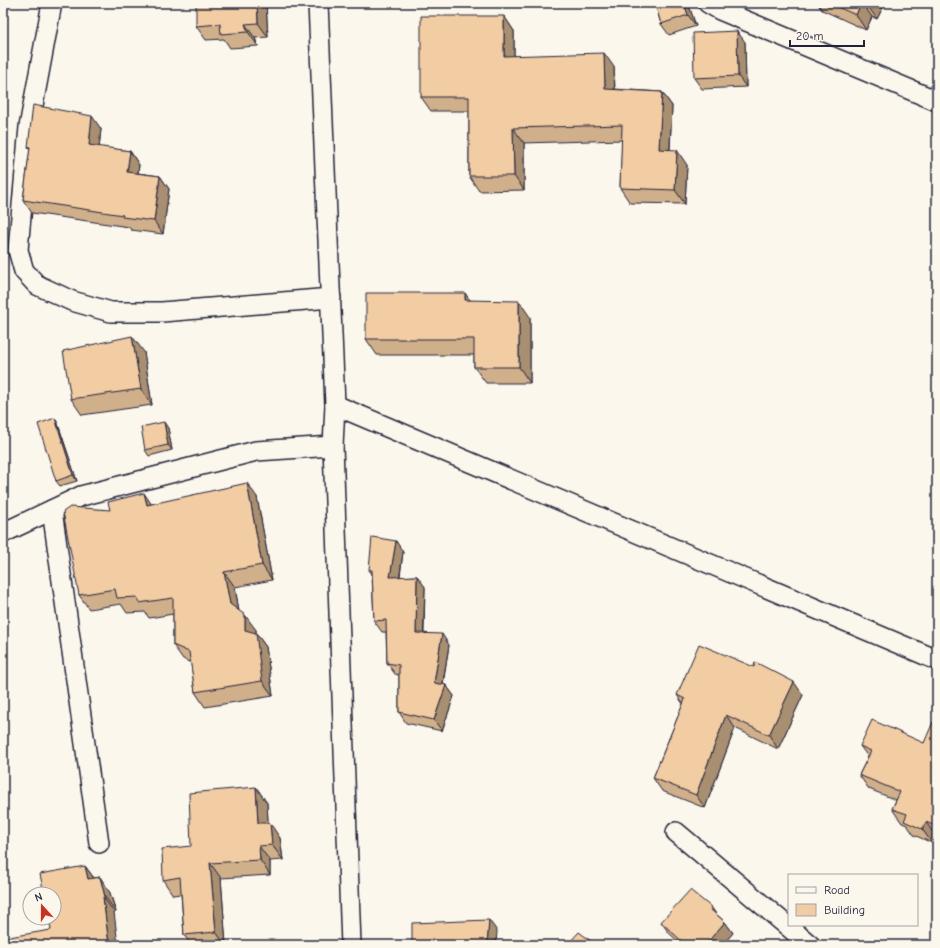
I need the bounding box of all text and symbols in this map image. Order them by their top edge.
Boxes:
scale bar [790,22,864,48]
text: 20 m [796,29,824,43]
legend [788,874,918,926]
text: Road [824,883,850,897]
north arrow [22,886,62,926]
text: N [33,890,44,904]
text: Building [824,903,865,917]

